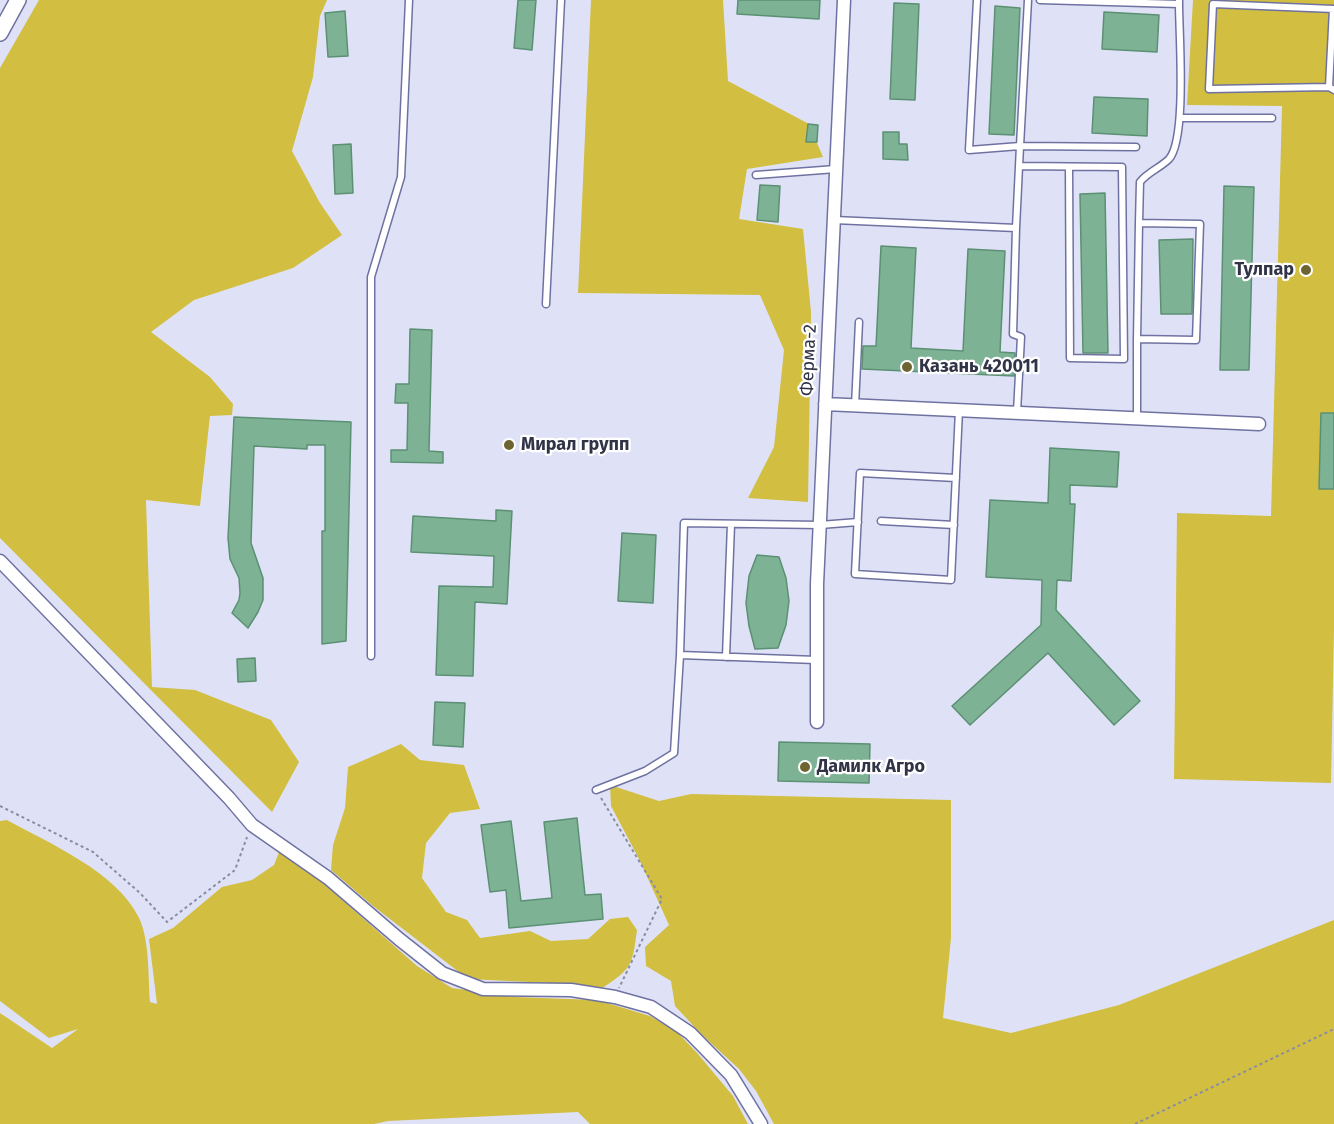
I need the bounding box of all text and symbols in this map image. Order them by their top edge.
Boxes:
place label: Тулпар [1235,259,1294,281]
marker: Тулпар [1299,263,1313,277]
street label: Ферма-2 [796,323,822,397]
place label: Казань 420011 [919,356,1039,378]
marker: Казань 420011 [900,360,914,374]
place label: Мирал групп [521,434,629,456]
marker: Мирал групп [502,438,516,452]
place label: Дамилк Агро [817,756,925,778]
marker: Дамилк Агро [798,760,812,774]

